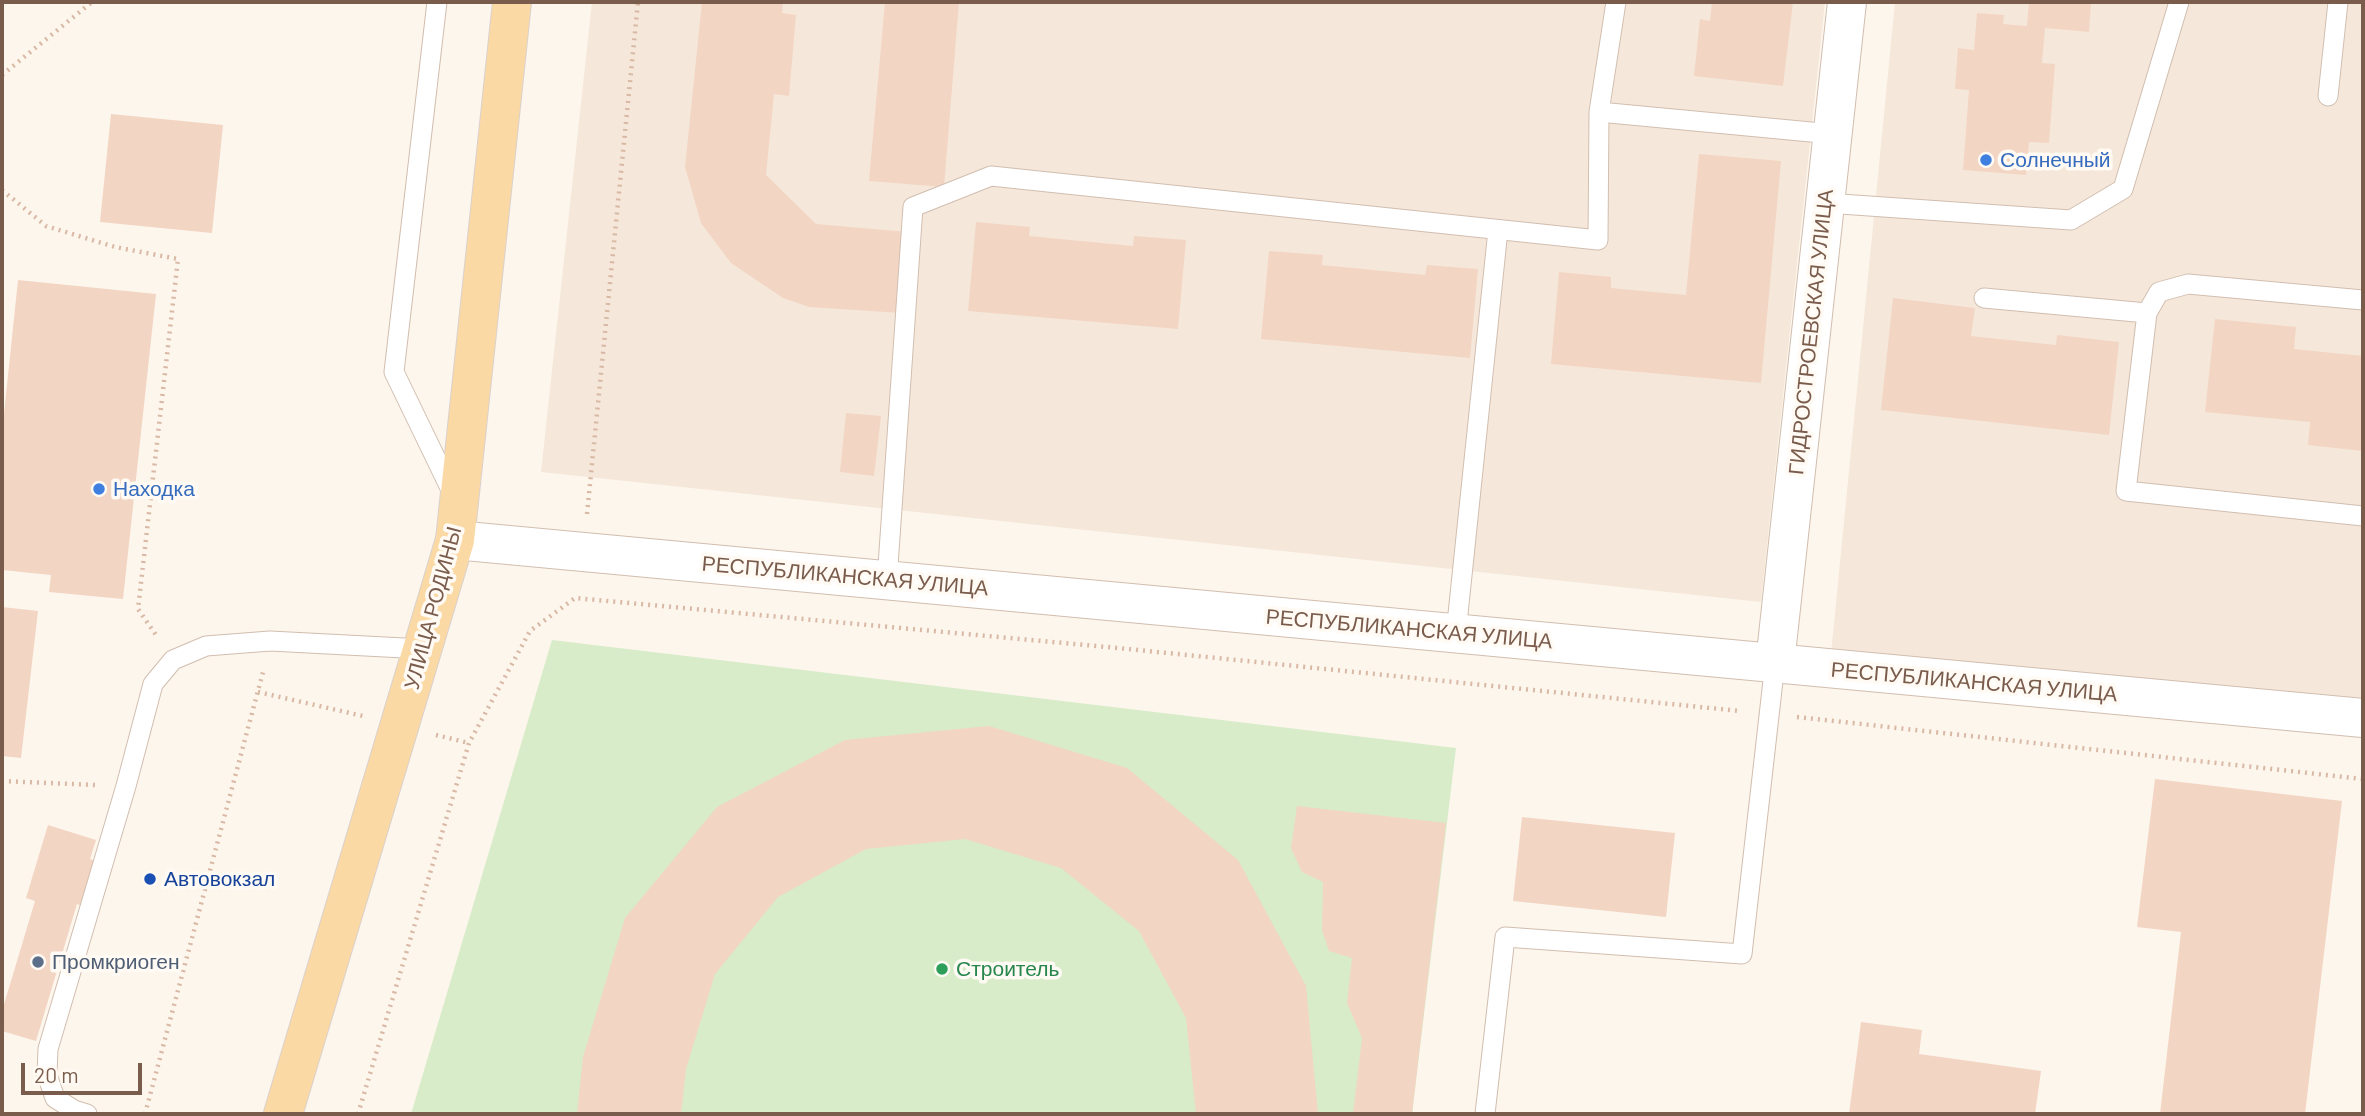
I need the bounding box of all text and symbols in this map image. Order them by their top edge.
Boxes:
place label: Солнечный [2000,147,2111,173]
marker: Солнечный [1978,152,1994,168]
street label: ГИДРОСТРОЕВСКАЯ УЛИЦА [1783,188,1839,476]
place label: Находка [113,476,195,502]
marker: Находка [91,481,107,497]
street label: УЛИЦА РОДИНЫ [399,524,467,692]
street label: РЕСПУБЛИКАНСКАЯ УЛИЦА [701,551,989,601]
street label: РЕСПУБЛИКАНСКАЯ УЛИЦА [1265,604,1553,654]
street label: РЕСПУБЛИКАНСКАЯ УЛИЦА [1830,657,2118,707]
place label: Автовокзал [164,866,275,892]
marker: Автовокзал [142,871,158,887]
place label: Промкриоген [52,949,180,975]
marker: Промкриоген [30,954,46,970]
place label: Строитель [956,956,1059,982]
marker: Строитель [934,961,950,977]
scale bar [24,1050,145,1094]
text: 20 m [34,1062,79,1087]

